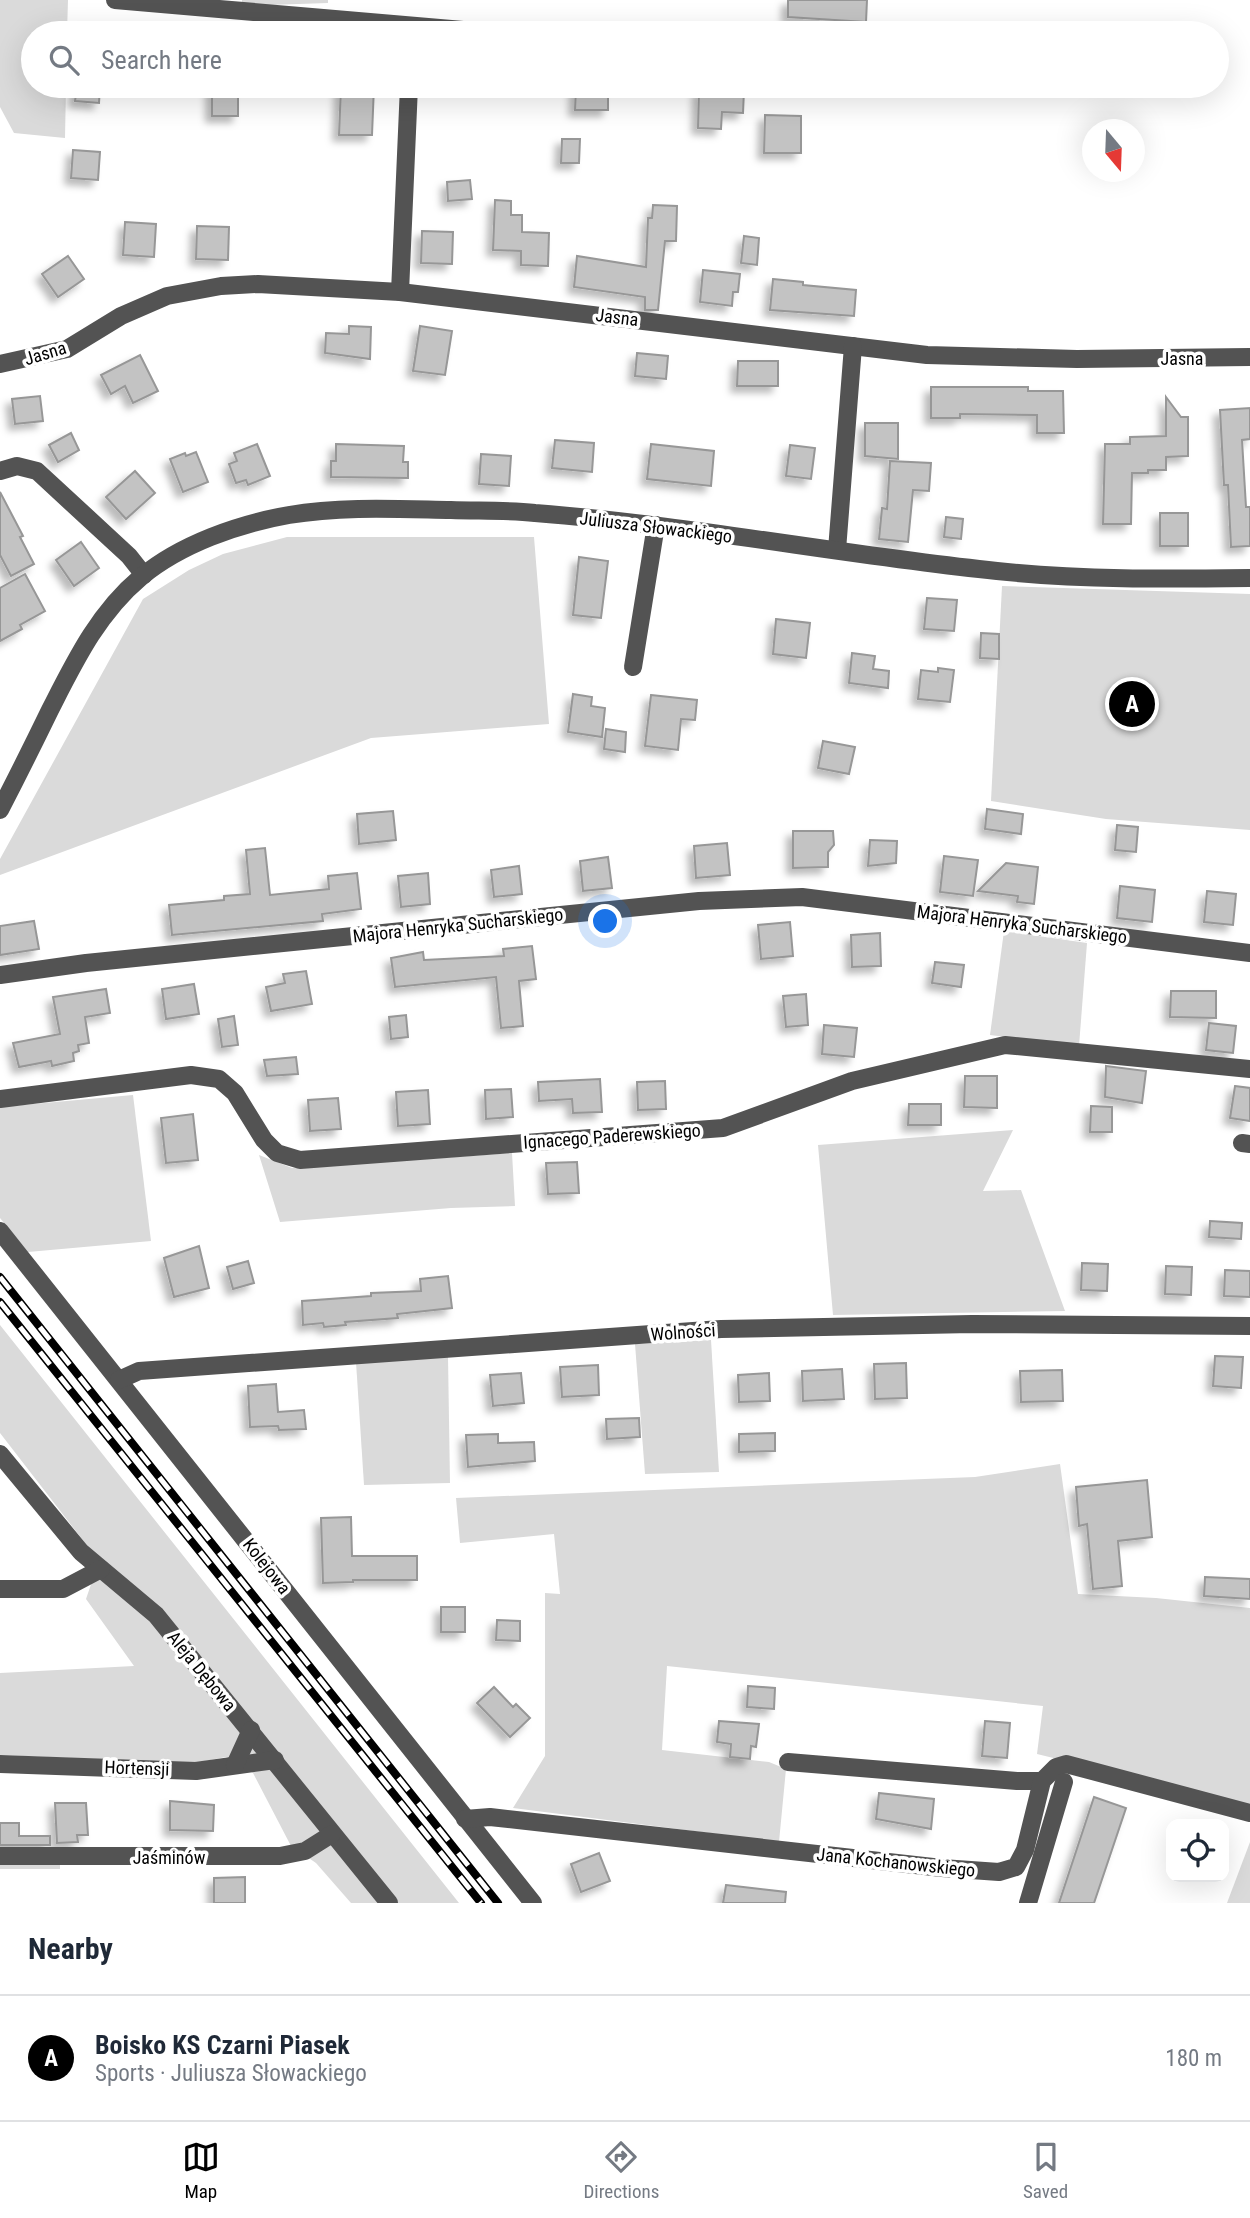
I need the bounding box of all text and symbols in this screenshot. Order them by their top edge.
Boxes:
search box [21,21,1229,98]
icon: search [45,41,83,79]
text: Search here [101,45,222,75]
north arrow [1082,119,1145,182]
street label: Jasna [594,304,640,330]
street label: Jasna [21,337,69,369]
street label: Jasna [1161,348,1203,369]
street label: Juliusza Słowackiego [579,507,733,547]
pin: A [1109,678,1155,730]
street label: Majora Henryka Sucharskiego [916,901,1128,947]
street label: Majora Henryka Sucharskiego [352,904,564,946]
your location [588,904,622,938]
street label: Ignacego Paderewskiego [523,1119,701,1153]
street label: Wolności [650,1319,716,1345]
street label: Kolejowa [239,1534,295,1598]
street label: Aleja Dębowa [163,1627,241,1715]
street label: Hortensji [104,1756,170,1780]
map controls [1166,1819,1229,1882]
button: locate [1166,1819,1229,1882]
street label: Jana Kochanowskiego [816,1843,976,1881]
street label: Jaśminów [133,1847,206,1868]
text: Nearby [28,1931,113,1966]
text: Boisko KS Czarni Piasek [95,2030,350,2060]
text: A [44,2045,58,2072]
text: 180 m [1165,2045,1222,2072]
text: Sports · Juliusza Słowackiego [95,2060,367,2087]
tab: Map [182,2138,220,2203]
tab: Directions [583,2138,659,2203]
tab: Saved [1023,2138,1068,2203]

